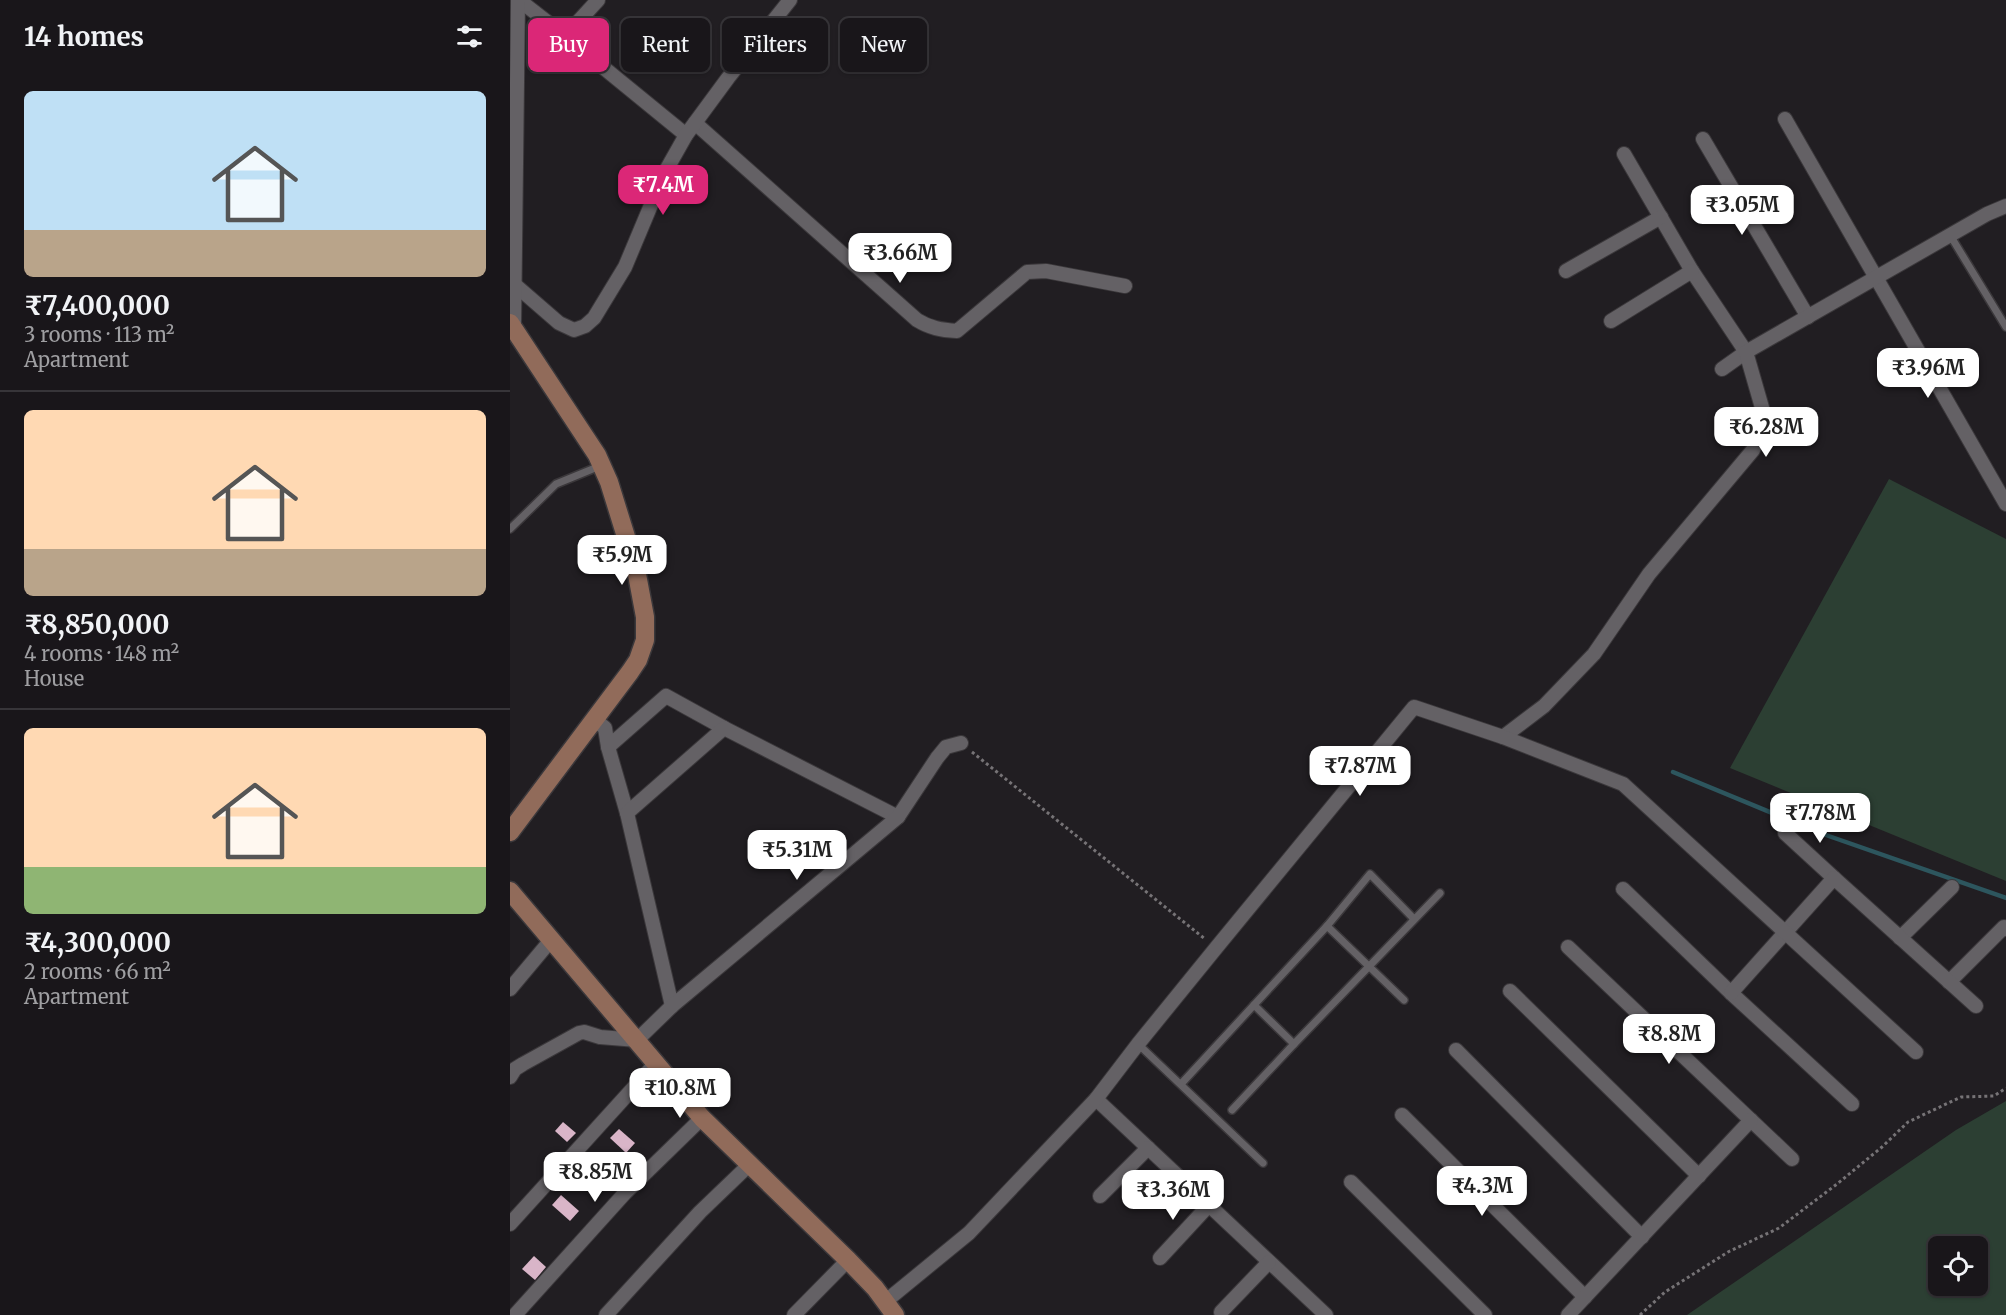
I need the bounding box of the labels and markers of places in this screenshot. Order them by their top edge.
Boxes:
pin: ₹7.4M [621,165,705,216]
pin: ₹3.05M [1693,185,1791,236]
pin: ₹3.66M [851,233,949,284]
pin: ₹3.96M [1879,348,1977,399]
pin: ₹6.28M [1717,407,1815,458]
pin: ₹5.9M [580,535,664,586]
pin: ₹7.87M [1311,746,1409,797]
pin: ₹7.78M [1771,793,1869,844]
pin: ₹5.31M [748,830,846,881]
pin: ₹8.8M [1627,1014,1711,1065]
pin: ₹10.8M [631,1068,729,1119]
pin: ₹8.85M [546,1152,644,1203]
pin: ₹4.3M [1440,1166,1524,1217]
pin: ₹3.36M [1124,1170,1222,1221]

